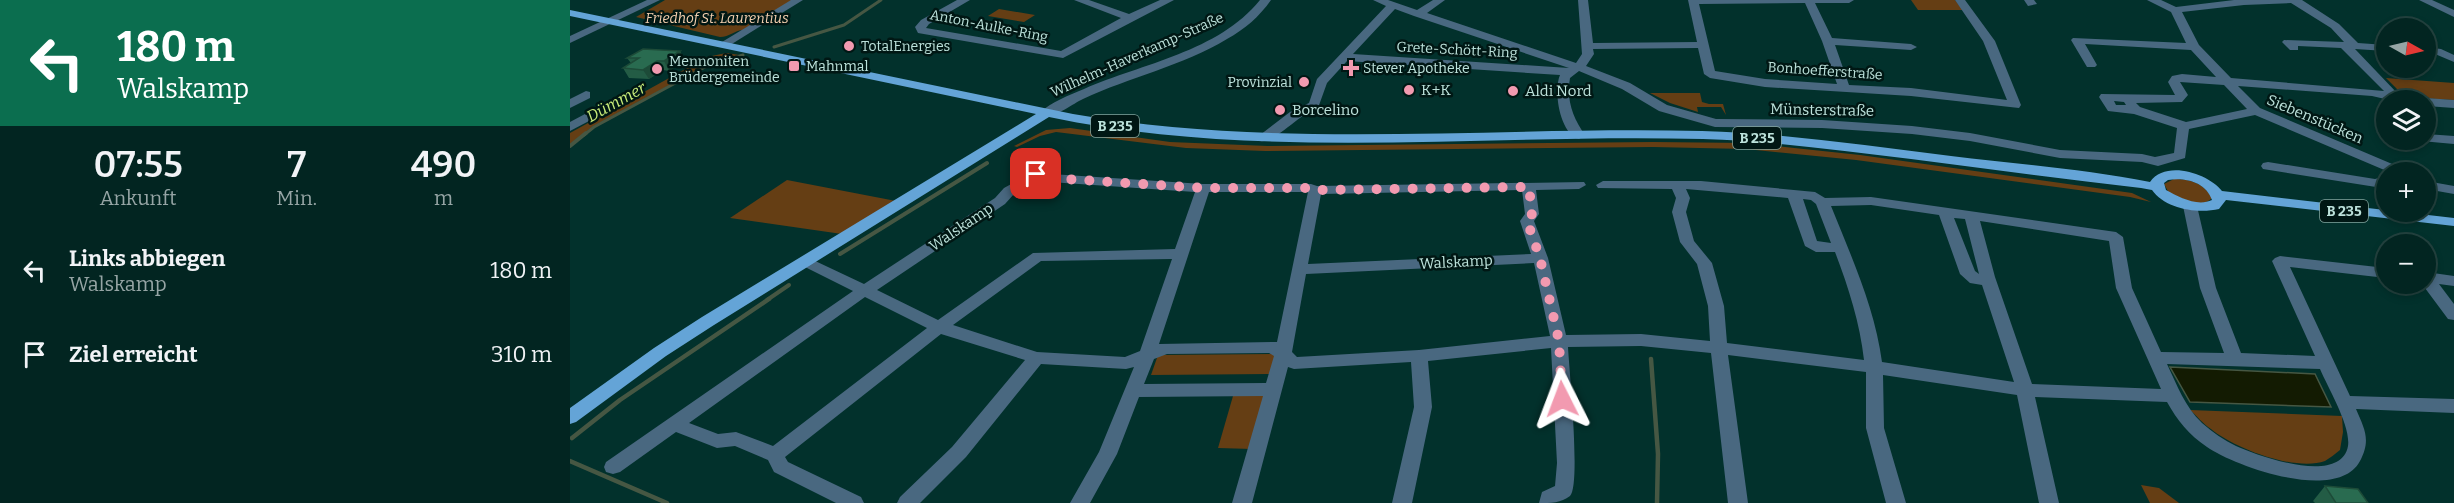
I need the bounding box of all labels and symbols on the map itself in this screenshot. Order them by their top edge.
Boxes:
street label: Anton-Aulke-Ring [928,6,1050,46]
street label: Wilhelm-Haverkamp-Straße [1048,9,1226,101]
park label: Friedhof St. Laurentius [645,10,789,27]
north arrow [2376,18,2436,78]
place label: TotalEnergies [861,38,950,55]
street label: Grete-Schött-Ring [1396,38,1518,62]
marker: TotalEnergies [842,39,856,53]
place label: Mennoniten Brüdergemeinde [669,53,780,86]
place label: Mahnmal [806,58,869,75]
marker: Mahnmal [787,59,801,73]
street label: Bonhoefferstraße [1767,59,1883,83]
place label: Stever Apotheke [1363,60,1470,77]
marker: Stever Apotheke [1344,61,1358,75]
marker: Mennoniten Brüdergemeinde [650,62,664,76]
place label: Provinzial [1227,74,1292,91]
marker: Provinzial [1297,75,1311,89]
water label: Dümmer [583,77,650,126]
place label: K+K [1421,81,1451,99]
place label: Aldi Nord [1525,82,1592,100]
marker: K+K [1402,83,1416,97]
marker: Aldi Nord [1506,84,1520,98]
street label: Siebenstücken [2264,91,2366,148]
street label: Münsterstraße [1770,100,1874,120]
place label: Borcelino [1292,101,1359,119]
marker: Borcelino [1273,103,1287,117]
road number: B 235 [1091,115,1139,137]
road number: B 235 [1733,127,1781,149]
pin [1010,148,1061,199]
street label: Walskamp [926,199,996,255]
road number: B 235 [2320,200,2368,222]
street label: Walskamp [1419,251,1493,273]
position arrow [1530,367,1594,431]

